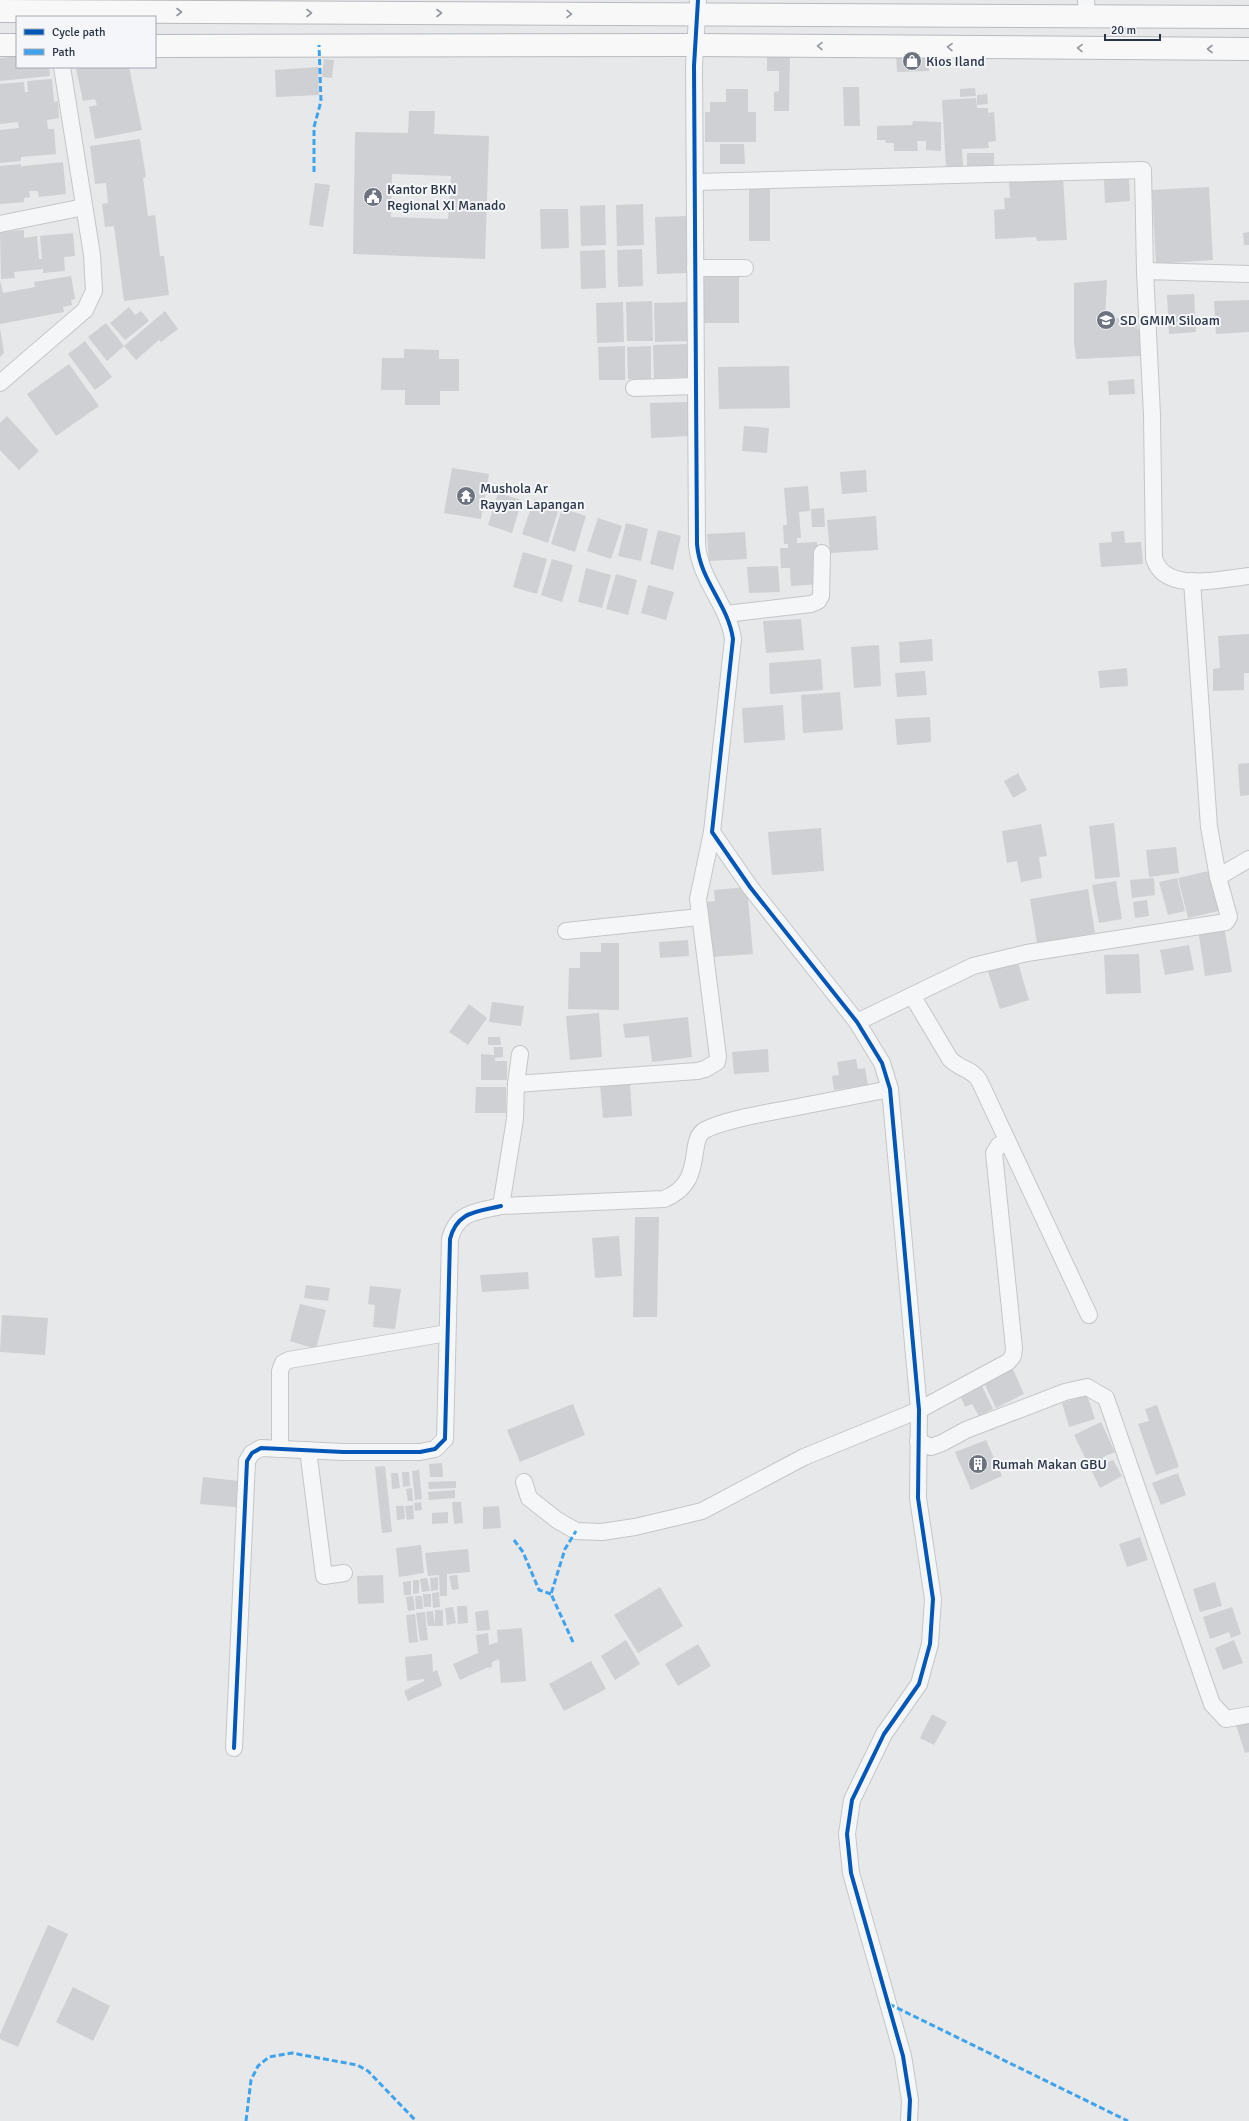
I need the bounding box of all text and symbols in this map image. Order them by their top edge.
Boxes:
one-way arrow [176,8,182,16]
one-way arrow [306,9,312,17]
one-way arrow [436,9,442,17]
one-way arrow [566,10,572,18]
legend [16,16,156,68]
scale bar [1105,16,1160,42]
text: 20 m [1111,23,1136,38]
text: Cycle path [52,25,105,40]
one-way arrow [817,42,823,50]
one-way arrow [947,43,953,51]
one-way arrow [1077,44,1083,52]
text: Path [52,45,75,60]
one-way arrow [1207,45,1213,53]
shop icon: Kios Iland [901,50,923,72]
place label: Kios Iland [926,53,985,70]
place label: Kantor BKN Regional XI Manado [387,181,506,214]
public building icon: Kantor BKN Regional XI Manado [362,186,384,208]
school or university icon: SD GMIM Siloam [1095,309,1117,331]
place label: SD GMIM Siloam [1120,312,1220,329]
place label: Mushola Ar Rayyan Lapangan [480,480,585,513]
temple icon: Mushola Ar Rayyan Lapangan [455,485,477,507]
building icon: Rumah Makan GBU [967,1453,989,1475]
place label: Rumah Makan GBU [992,1456,1107,1473]

